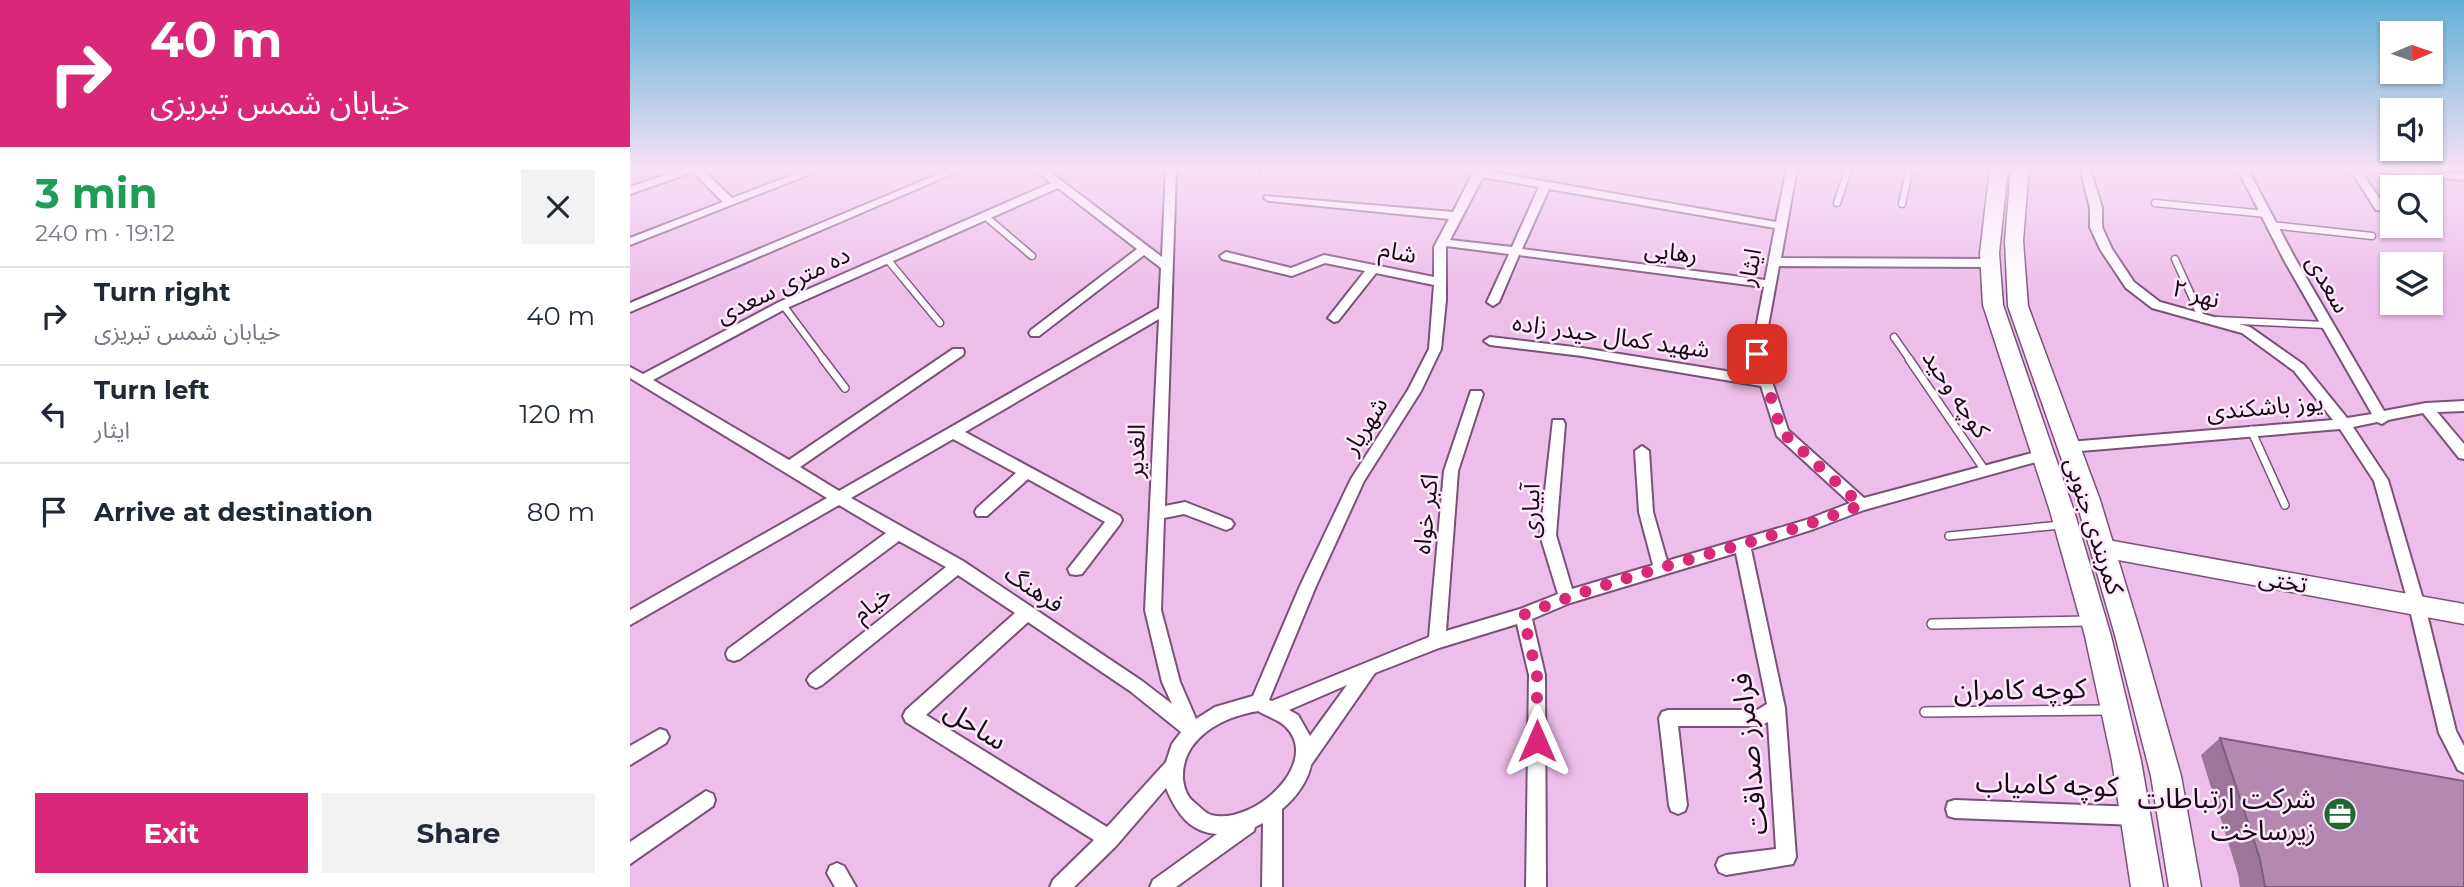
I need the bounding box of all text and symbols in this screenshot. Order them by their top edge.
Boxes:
text: 40 m [150,10,282,69]
north arrow [2380,21,2443,84]
map controls [2380,21,2443,315]
icon: right [35,28,126,119]
text: خیابان شمس تبریزی [150,83,410,122]
button: sound [2380,98,2443,161]
text: 3 min [35,167,157,219]
button: close [521,170,595,244]
button: search [2380,175,2443,238]
text: 240 m · 19:12 [35,219,175,247]
street label: شام [1376,234,1419,273]
street label: رهایی [1643,234,1699,269]
street label: ده متری سعدی [711,240,854,329]
street label: ایثار [1731,246,1767,289]
street label: سعدی [2300,250,2357,318]
button: layers [2380,252,2443,315]
street label: نهر ۲ [2169,273,2223,314]
text: Turn right [94,276,230,308]
icon: right [35,297,73,335]
text: 40 m [526,300,595,332]
street label: شهید کمال حیدر زاده [1511,307,1711,364]
text: خیابان شمس تبریزی [94,318,281,346]
pin [1727,324,1787,384]
icon: arrive [1738,335,1776,373]
street label: کوچه وحید [1916,344,1997,445]
text: Turn left [94,374,210,406]
street label: یوز باشکندی [2205,387,2325,426]
street label: شهریار [1335,391,1393,461]
icon: left [35,395,73,433]
text: 120 m [519,398,595,430]
text: ایثار [94,416,130,444]
street label: الغدیر [1120,424,1151,479]
street label: کمربندی جنوبی [2059,454,2131,599]
street label: اکبر خواه [1407,472,1444,556]
street label: آبیاری [1516,482,1545,539]
icon: arrive [35,493,73,531]
text: Arrive at destination [94,496,373,528]
text: 80 m [527,496,595,528]
street label: فرهنگ [999,558,1069,619]
street label: تختی [2256,562,2310,599]
street label: خیام [846,579,900,631]
street label: فرامرز صداقت [1724,671,1774,837]
street label: کوچه کامران [1953,671,2087,708]
street label: ساحل [939,693,1013,757]
position arrow [1500,704,1574,778]
street label: کوچه کامیاب [1975,765,2119,805]
place label: شرکت ارتباطات زیرساخت [2137,781,2316,847]
button: Exit [35,793,308,873]
button: Share [322,793,595,873]
office icon: شرکت ارتباطات زیرساخت [2321,795,2359,833]

